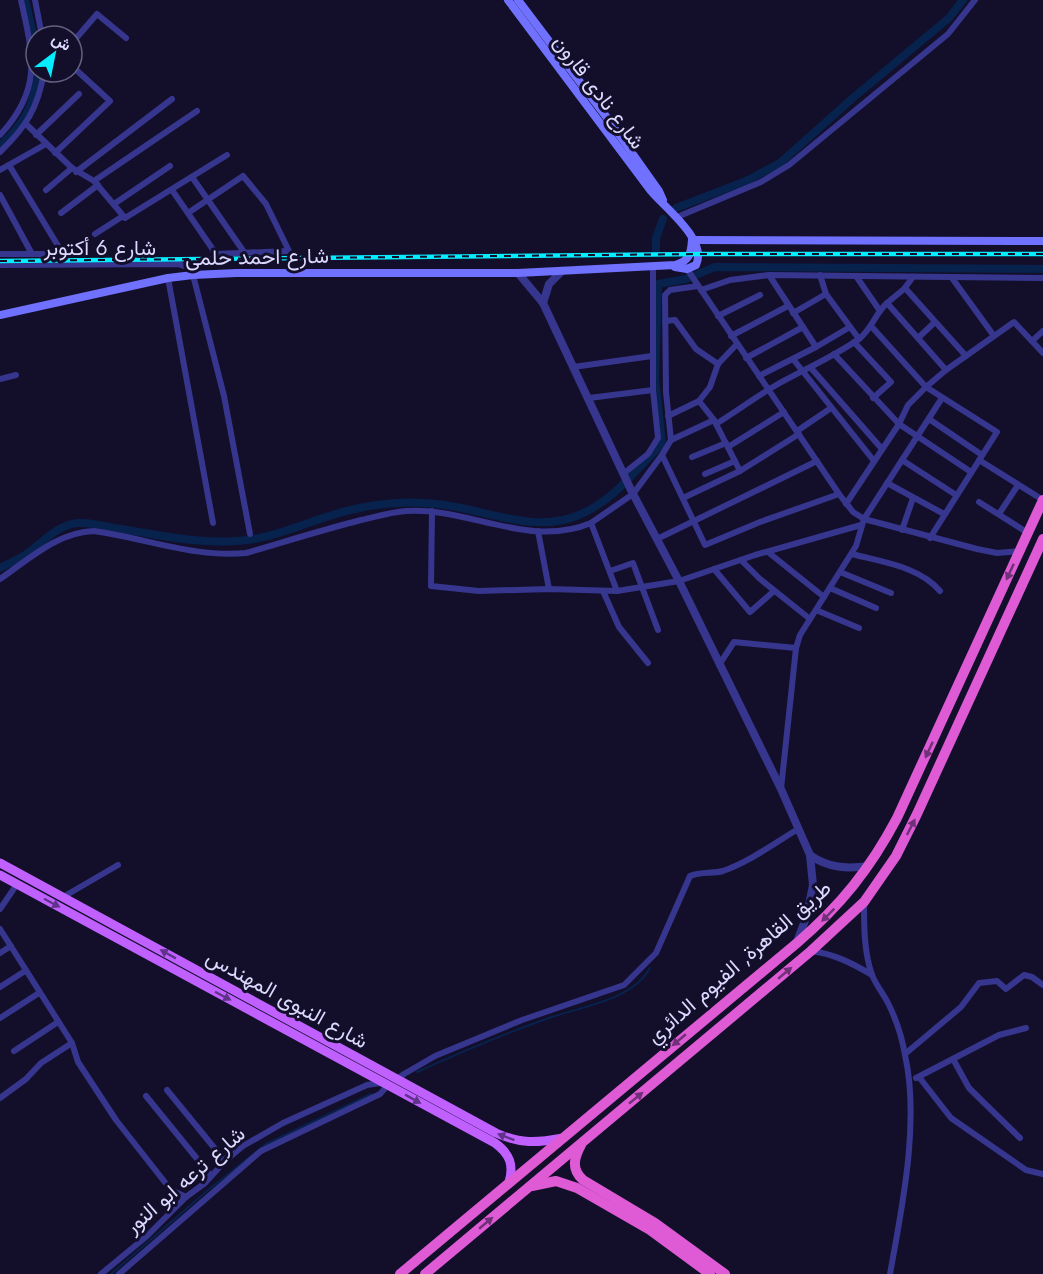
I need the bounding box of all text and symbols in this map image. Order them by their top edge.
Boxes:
north arrow [24,24,84,84]
text: ش [47,27,76,57]
street label: شارع نادى قارون [546,28,652,156]
street label: شارع 6 أكتوبر [43,233,156,263]
street label: شارع احمد حلمى [185,241,329,273]
one-way arrow [1006,564,1015,581]
one-way arrow [925,741,934,758]
one-way arrow [906,818,916,835]
street label: طريق القاهرة, الفيوم الدائري [640,873,839,1052]
one-way arrow [43,898,60,908]
one-way arrow [821,907,835,921]
street label: شارع النبوى المهندس [201,942,373,1056]
one-way arrow [159,949,176,959]
one-way arrow [777,966,793,979]
one-way arrow [214,990,232,1000]
one-way arrow [671,1034,687,1047]
one-way arrow [628,1092,643,1104]
one-way arrow [405,1093,421,1104]
street label: شارع ترعه ابو النور [117,1119,252,1241]
one-way arrow [497,1131,515,1141]
one-way arrow [478,1216,494,1229]

